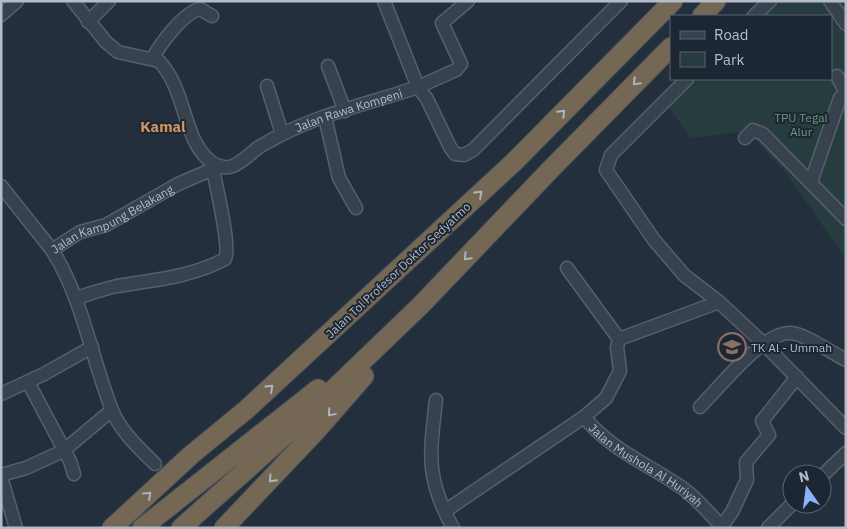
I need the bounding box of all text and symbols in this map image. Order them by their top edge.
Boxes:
legend [670,15,832,80]
text: Road [714,25,749,44]
text: Park [714,50,744,69]
one-way arrow [633,76,642,85]
street label: Jalan Rawa Kompeni [293,85,404,135]
one-way arrow [556,110,565,119]
park label: TPU Tegal Alur [774,110,828,139]
district label: Kamal [140,117,186,136]
street label: Jalan Kampung Belakang [48,181,176,256]
one-way arrow [474,191,483,200]
street label: Jalan Tol Profesor Doktor Sedyatmo [323,199,474,341]
one-way arrow [464,251,473,260]
school or university icon: TK Al - Ummah [717,332,747,362]
place label: TK Al - Ummah [751,340,832,355]
one-way arrow [265,385,274,394]
one-way arrow [328,408,337,417]
street label: Jalan Mushola Al Huriyah [586,420,706,510]
north arrow [782,464,832,514]
text: N [797,466,811,486]
one-way arrow [269,473,278,482]
one-way arrow [142,492,151,501]

